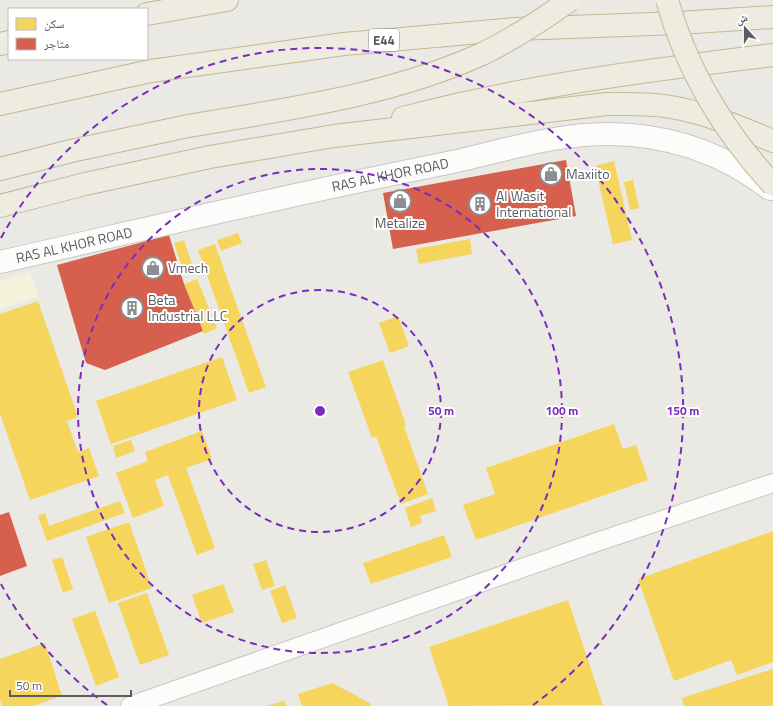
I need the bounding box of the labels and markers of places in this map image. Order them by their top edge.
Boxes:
shop icon: Maxiito [538,161,564,187]
place label: Maxiito [566,163,610,184]
place label: Al Wasit International [496,185,571,222]
shop icon: Metalize [387,188,413,214]
building icon: Al Wasit International [467,191,493,217]
place label: Metalize [375,212,425,233]
shop icon: Vmech [140,255,166,281]
place label: Vmech [168,257,208,278]
place label: Beta Industrial LLC [148,289,228,326]
building icon: Beta Industrial LLC [119,295,145,321]
centre of rings [313,404,327,418]

